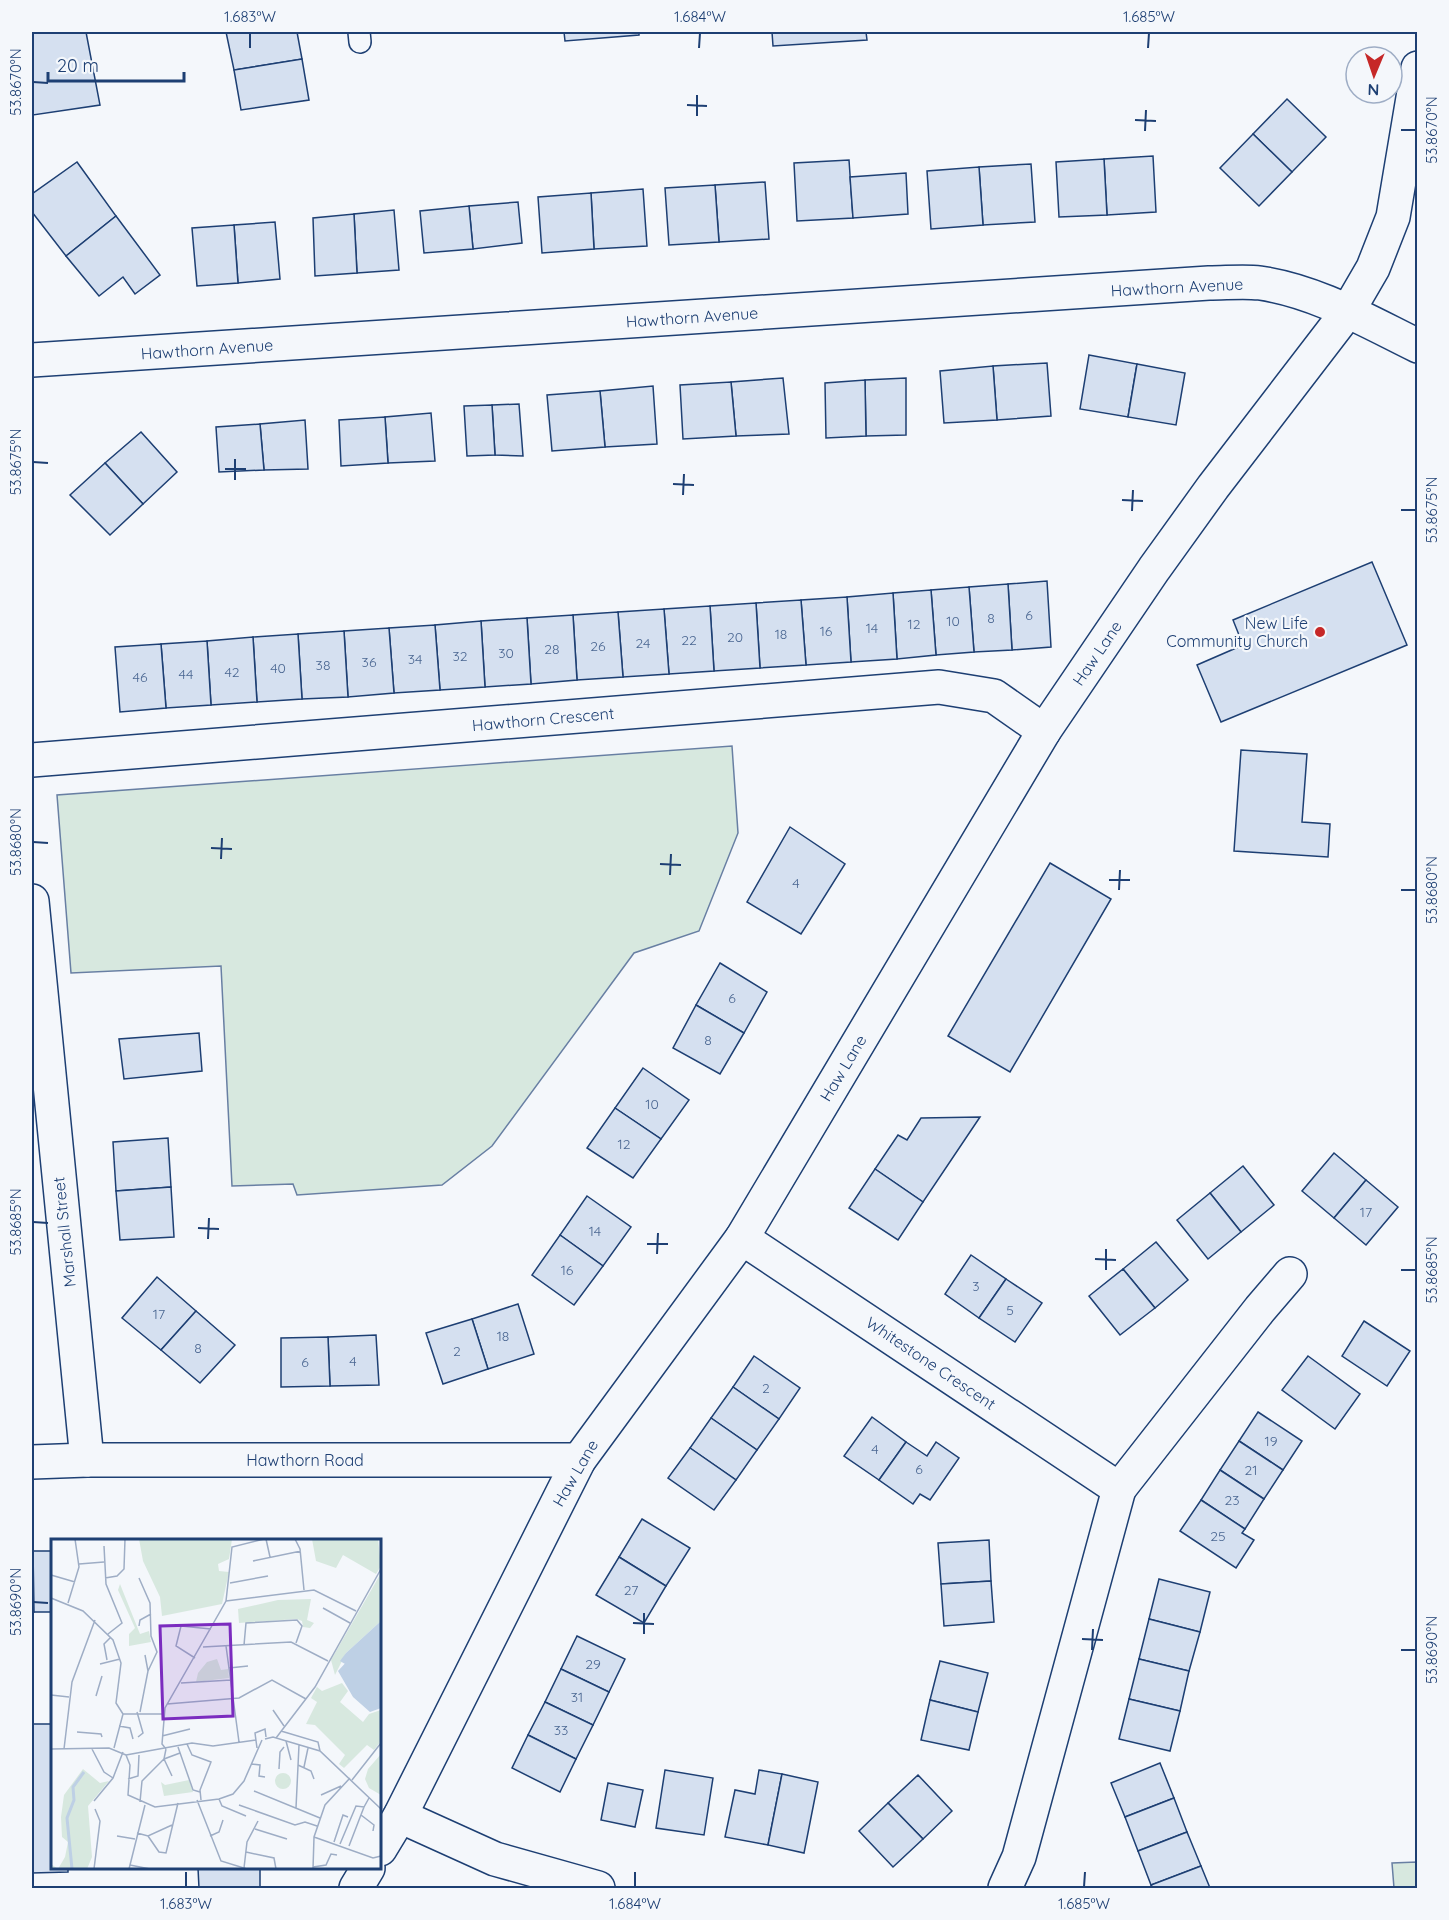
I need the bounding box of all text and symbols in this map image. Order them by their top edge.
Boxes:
text: 1.683°W [224,7,276,26]
text: 1.684°W [674,7,726,26]
text: 1.685°W [1123,7,1176,26]
scale bar [48,45,184,83]
north arrow [1344,45,1404,105]
text: 53.8670°N [6,48,25,116]
text: 20 m [57,54,99,77]
text: N [1367,80,1380,100]
text: 53.8670°N [1422,96,1441,164]
street label: Hawthorn Avenue [1110,274,1244,300]
street label: Hawthorn Avenue [625,302,759,332]
street label: Hawthorn Avenue [140,334,274,364]
text: 53.8675°N [6,429,25,495]
text: 53.8675°N [1422,477,1441,543]
house number: 6 [1025,606,1033,624]
house number: 8 [987,609,995,627]
house number: 10 [946,612,960,630]
place label: New Life Community Church [1166,613,1308,651]
house number: 12 [908,615,921,633]
street label: Haw Lane [1068,617,1126,689]
house number: 14 [866,619,878,637]
house number: 16 [820,622,833,640]
house number: 18 [775,625,787,643]
marker: New Life Community Church [1313,625,1327,639]
house number: 20 [727,628,743,646]
house number: 22 [681,631,697,649]
house number: 24 [636,634,650,652]
house number: 26 [590,637,606,655]
house number: 28 [544,640,560,658]
house number: 30 [498,644,514,662]
house number: 32 [452,647,468,665]
house number: 34 [408,650,422,668]
house number: 36 [362,653,377,671]
house number: 38 [316,656,330,674]
house number: 40 [270,659,286,677]
house number: 42 [224,663,240,681]
house number: 44 [179,665,193,683]
house number: 46 [133,668,148,686]
street label: Hawthorn Crescent [471,703,615,735]
text: 53.8680°N [6,808,25,876]
text: 53.8680°N [1422,856,1441,924]
house number: 4 [792,874,800,892]
house number: 6 [728,989,736,1007]
house number: 8 [704,1031,712,1049]
street label: Haw Lane [815,1031,871,1105]
house number: 10 [645,1095,659,1113]
house number: 12 [618,1135,631,1153]
street label: Marshall Street [48,1176,80,1288]
text: 53.8685°N [6,1188,25,1256]
house number: 17 [1360,1203,1372,1221]
house number: 14 [589,1222,601,1240]
text: 53.8685°N [1422,1236,1441,1304]
house number: 16 [561,1261,574,1279]
house number: 3 [972,1277,980,1295]
house number: 5 [1006,1301,1014,1319]
house number: 17 [153,1305,165,1323]
street label: Whitestone Crescent [862,1312,1000,1414]
house number: 18 [497,1327,509,1345]
house number: 8 [194,1339,202,1357]
house number: 2 [453,1342,461,1360]
house number: 4 [349,1352,357,1370]
house number: 6 [301,1353,309,1371]
house number: 2 [762,1379,770,1397]
house number: 19 [1265,1432,1278,1450]
street label: Haw Lane [548,1436,602,1510]
house number: 4 [871,1440,879,1458]
street label: Hawthorn Road [246,1450,364,1470]
house number: 6 [915,1460,923,1478]
house number: 21 [1245,1461,1257,1479]
house number: 23 [1224,1491,1240,1509]
house number: 25 [1210,1527,1226,1545]
inset map [51,1539,381,1869]
text: 53.8690°N [6,1568,25,1636]
house number: 27 [624,1581,638,1599]
text: 53.8690°N [1422,1616,1441,1684]
house number: 29 [585,1655,601,1673]
house number: 31 [571,1688,583,1706]
house number: 33 [554,1721,568,1739]
text: 1.683°W [160,1894,212,1913]
text: 1.684°W [609,1894,661,1913]
text: 1.685°W [1058,1894,1111,1913]

